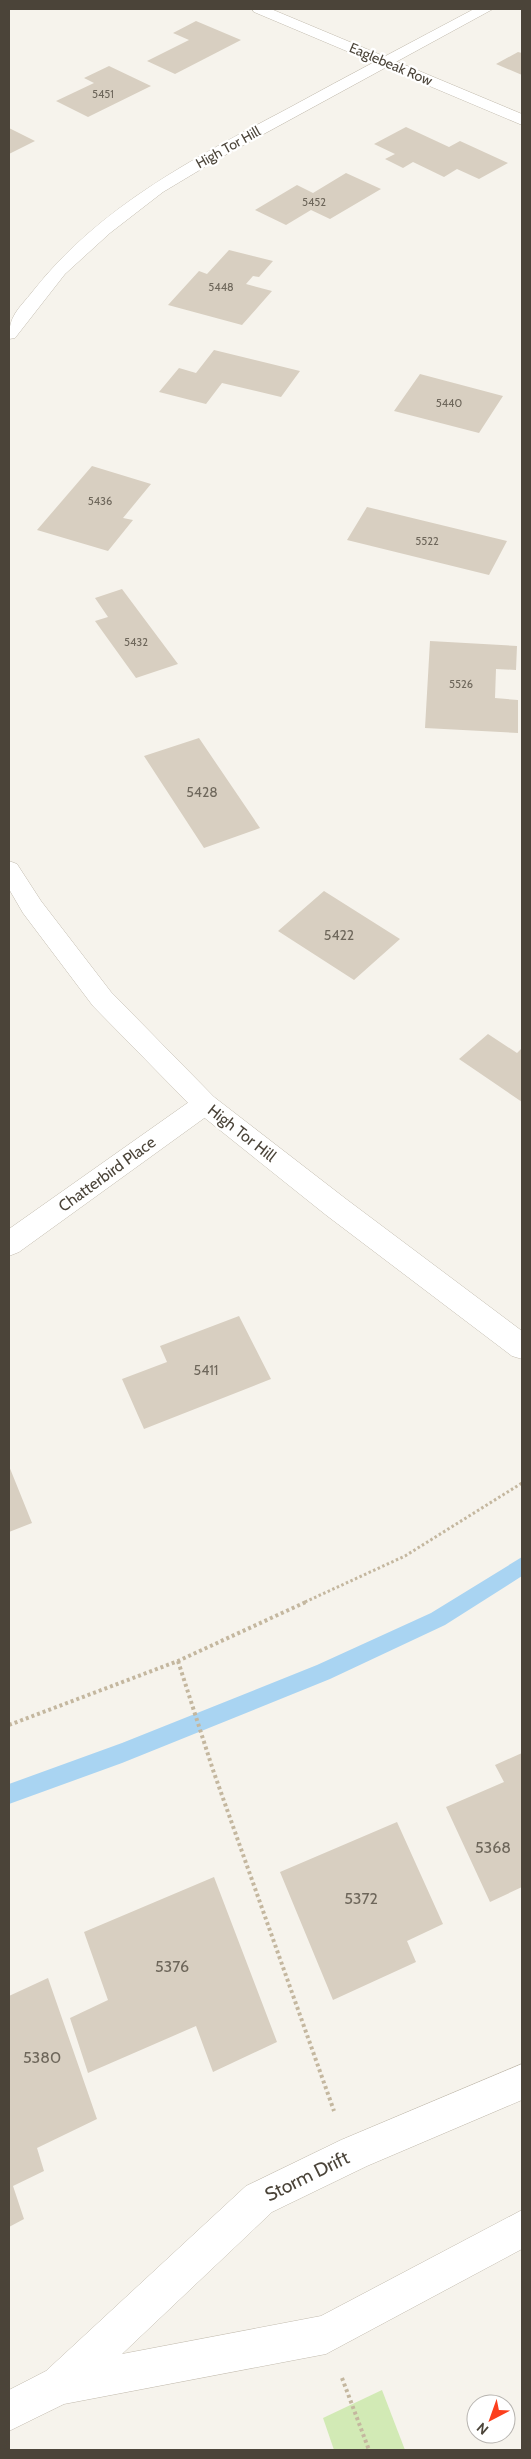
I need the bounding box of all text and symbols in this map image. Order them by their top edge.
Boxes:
street label: Eaglebeak Row [347,38,435,90]
house number: 5451 [92,87,114,101]
street label: High Tor Hill [192,121,264,172]
house number: 5452 [302,195,326,209]
house number: 5448 [208,280,234,294]
house number: 5440 [436,396,462,410]
house number: 5436 [88,494,112,508]
house number: 5522 [415,534,439,548]
house number: 5432 [124,635,148,649]
house number: 5526 [449,677,473,691]
house number: 5428 [186,783,218,801]
house number: 5422 [324,926,354,944]
street label: High Tor Hill [204,1100,280,1166]
street label: Chatterbird Place [55,1132,159,1216]
house number: 5411 [194,1361,218,1379]
house number: 5368 [475,1838,511,1857]
house number: 5372 [344,1889,378,1908]
house number: 5376 [155,1957,189,1976]
house number: 5380 [23,2048,61,2067]
street label: Storm Drift [261,2145,353,2206]
north arrow [466,2394,516,2444]
text: N [473,2419,492,2439]

